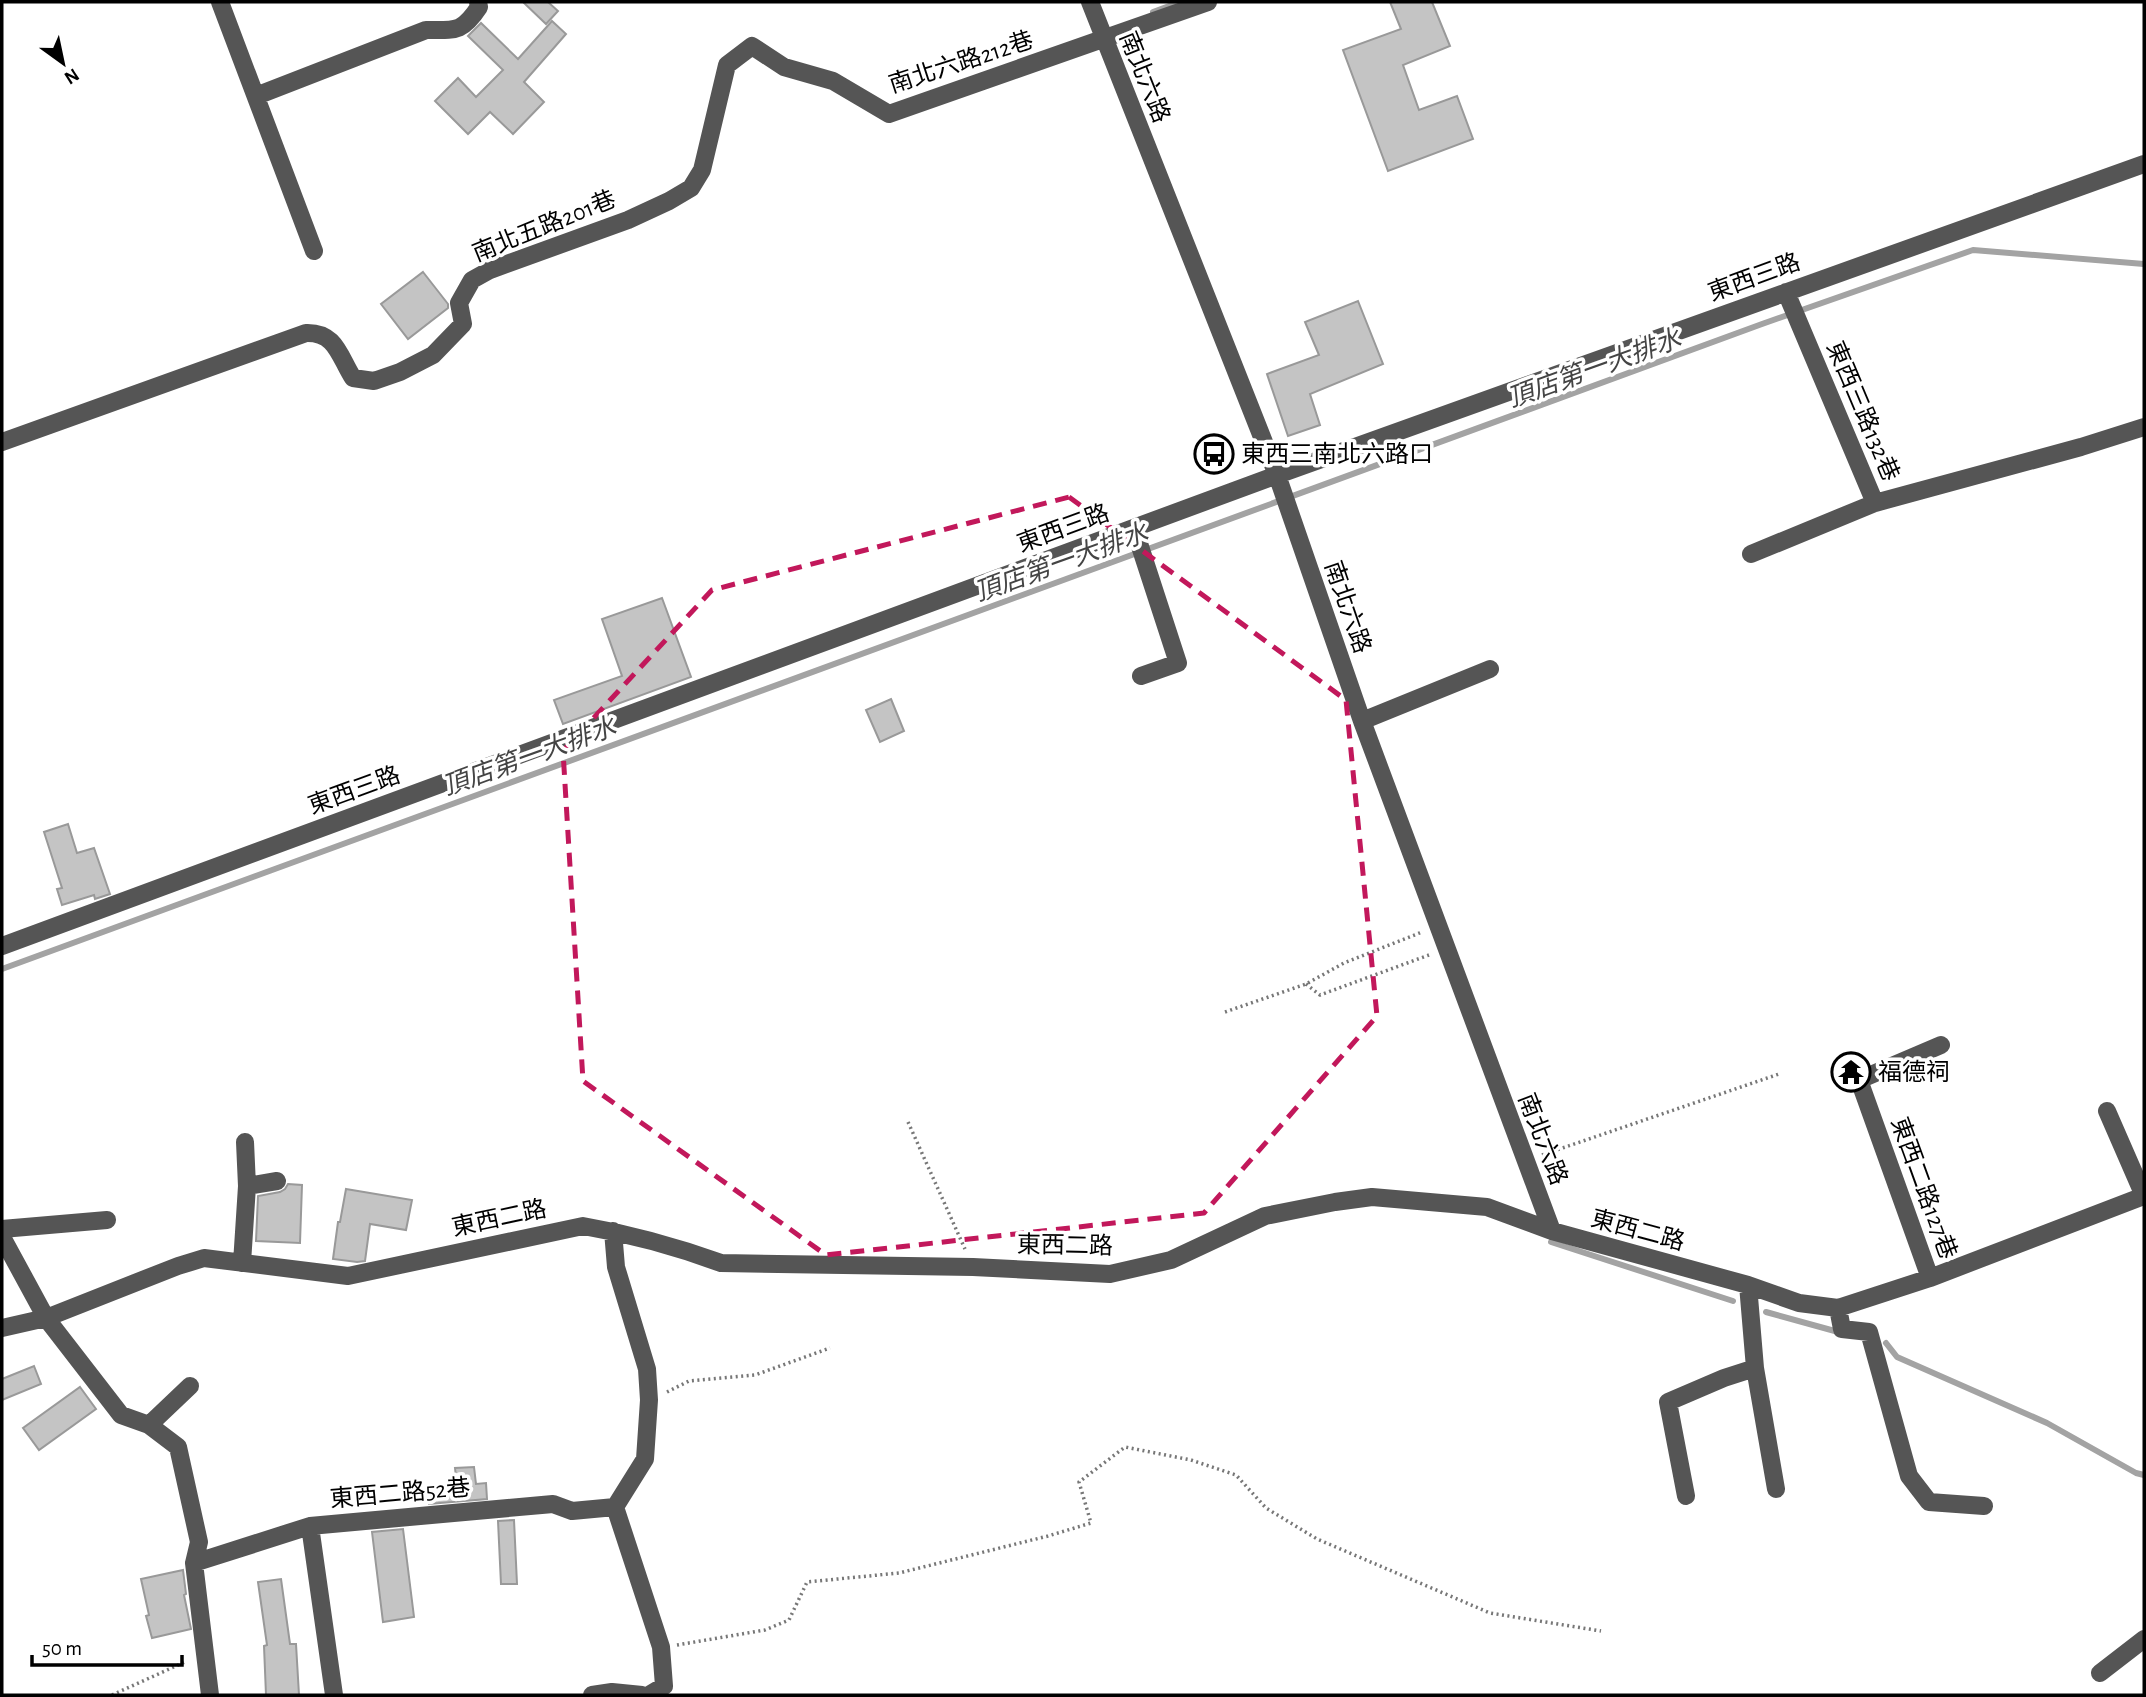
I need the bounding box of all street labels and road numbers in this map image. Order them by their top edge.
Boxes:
street label: 南北六路212巷 [886,26,1036,98]
street label: 南北六路 [1115,28,1175,126]
street label: 南北五路201巷 [469,186,619,266]
street label: 東西三路 [1704,248,1804,306]
street label: 東西三路132巷 [1822,337,1904,485]
street label: 東西三路 [1013,499,1113,557]
street label: 南北六路 [1320,557,1376,657]
street label: 東西三路 [304,761,404,819]
street label: 南北六路 [1514,1090,1572,1188]
street label: 東西二路127巷 [1886,1113,1962,1263]
street label: 東西二路 [449,1195,549,1241]
street label: 東西二路 [1588,1205,1688,1255]
street label: 東西二路 [1017,1231,1113,1259]
street label: 東西二路52巷 [329,1474,471,1512]

